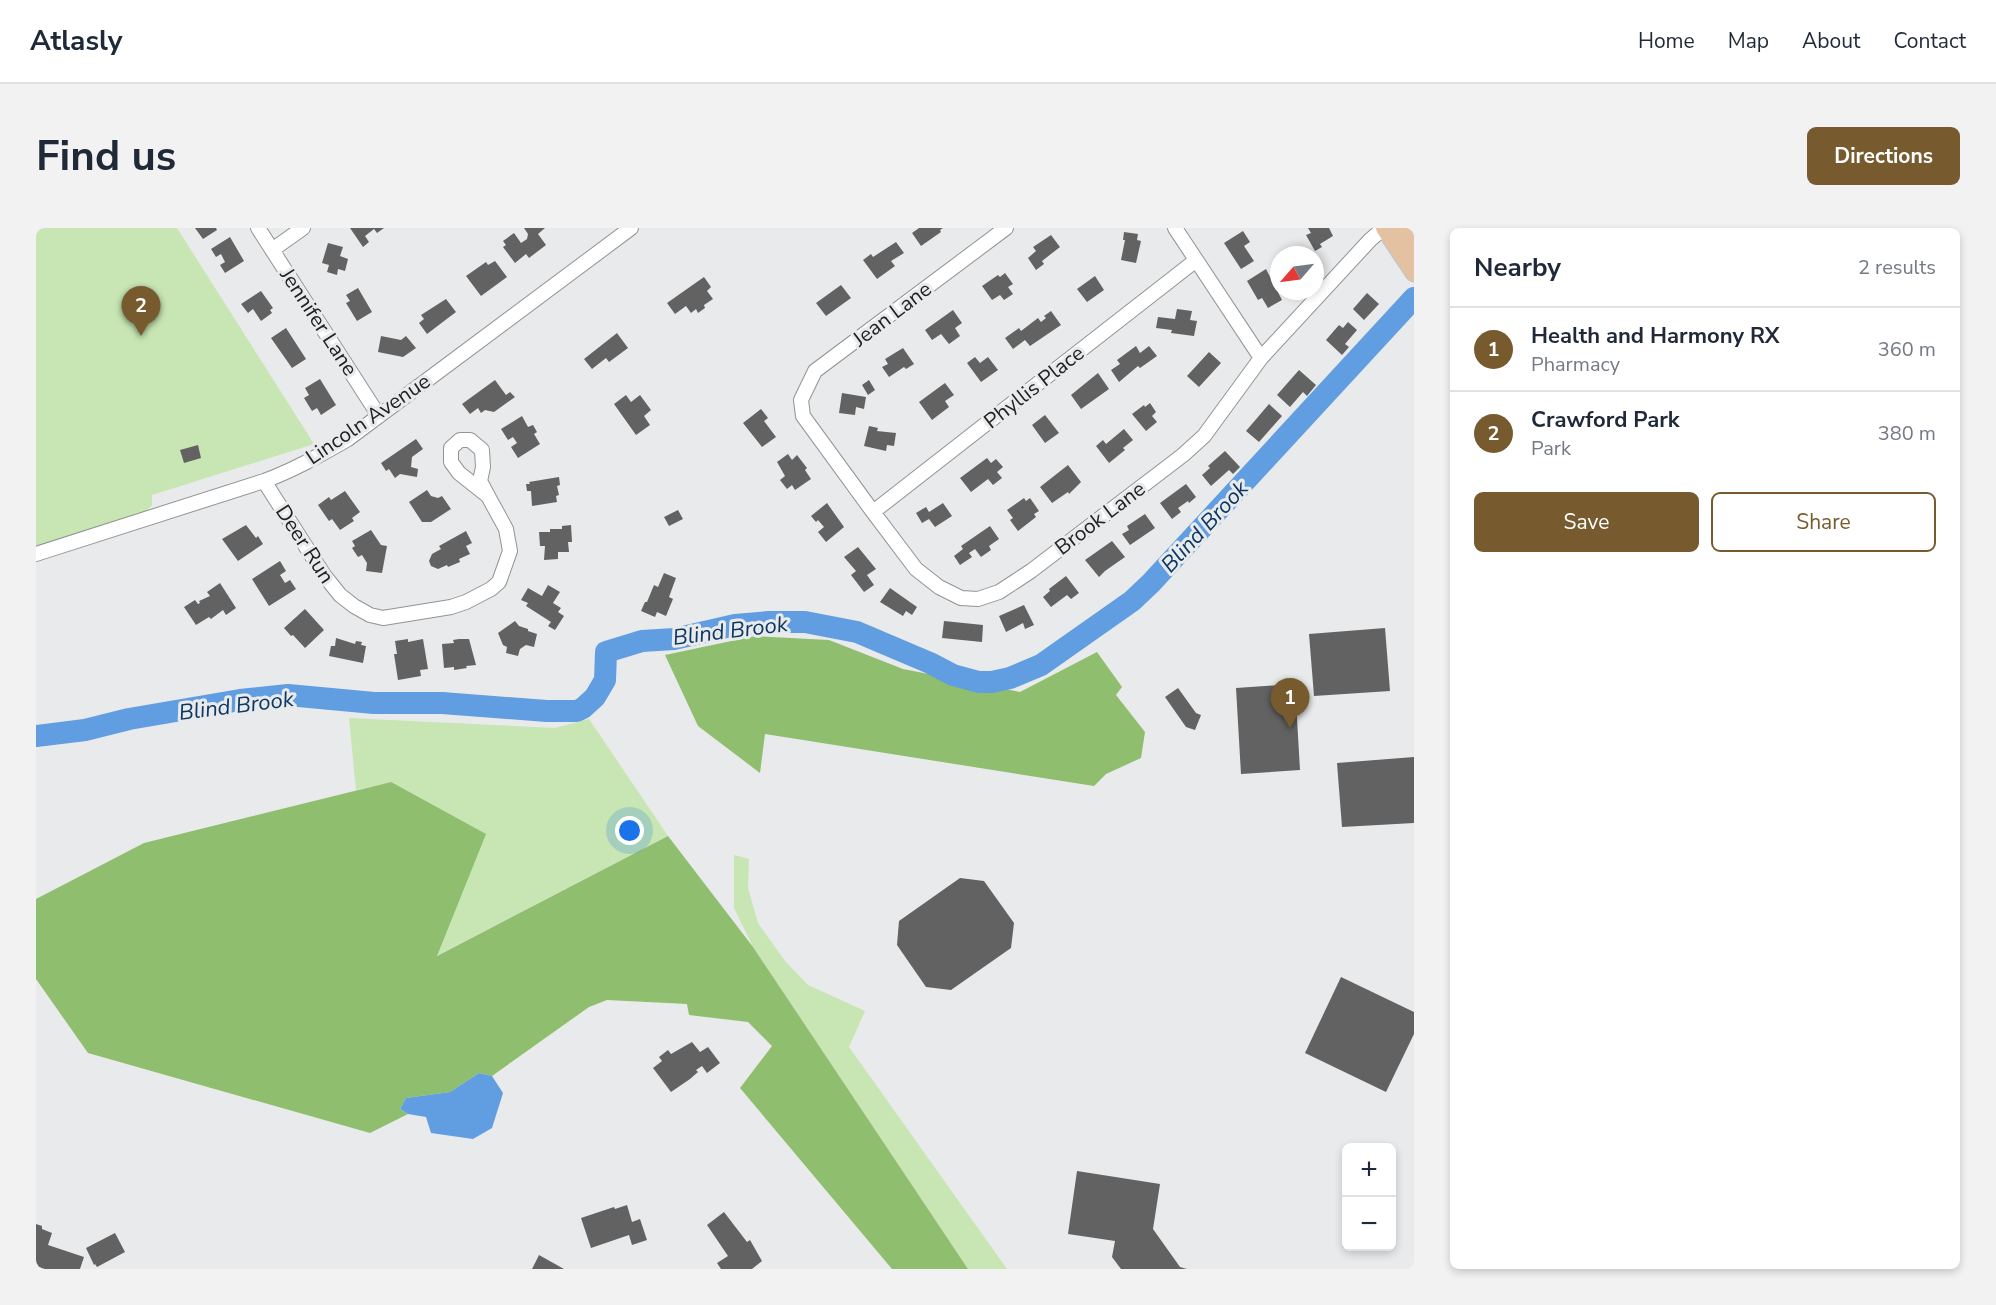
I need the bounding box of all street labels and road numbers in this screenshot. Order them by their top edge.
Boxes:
street label: Jennifer Lane [273,262,364,381]
street label: Jean Lane [846,275,937,353]
street label: Phyllis Place [978,339,1090,435]
street label: Lincoln Avenue [300,367,436,471]
street label: Brook Lane [1049,475,1151,561]
street label: Deer Run [269,499,341,589]

